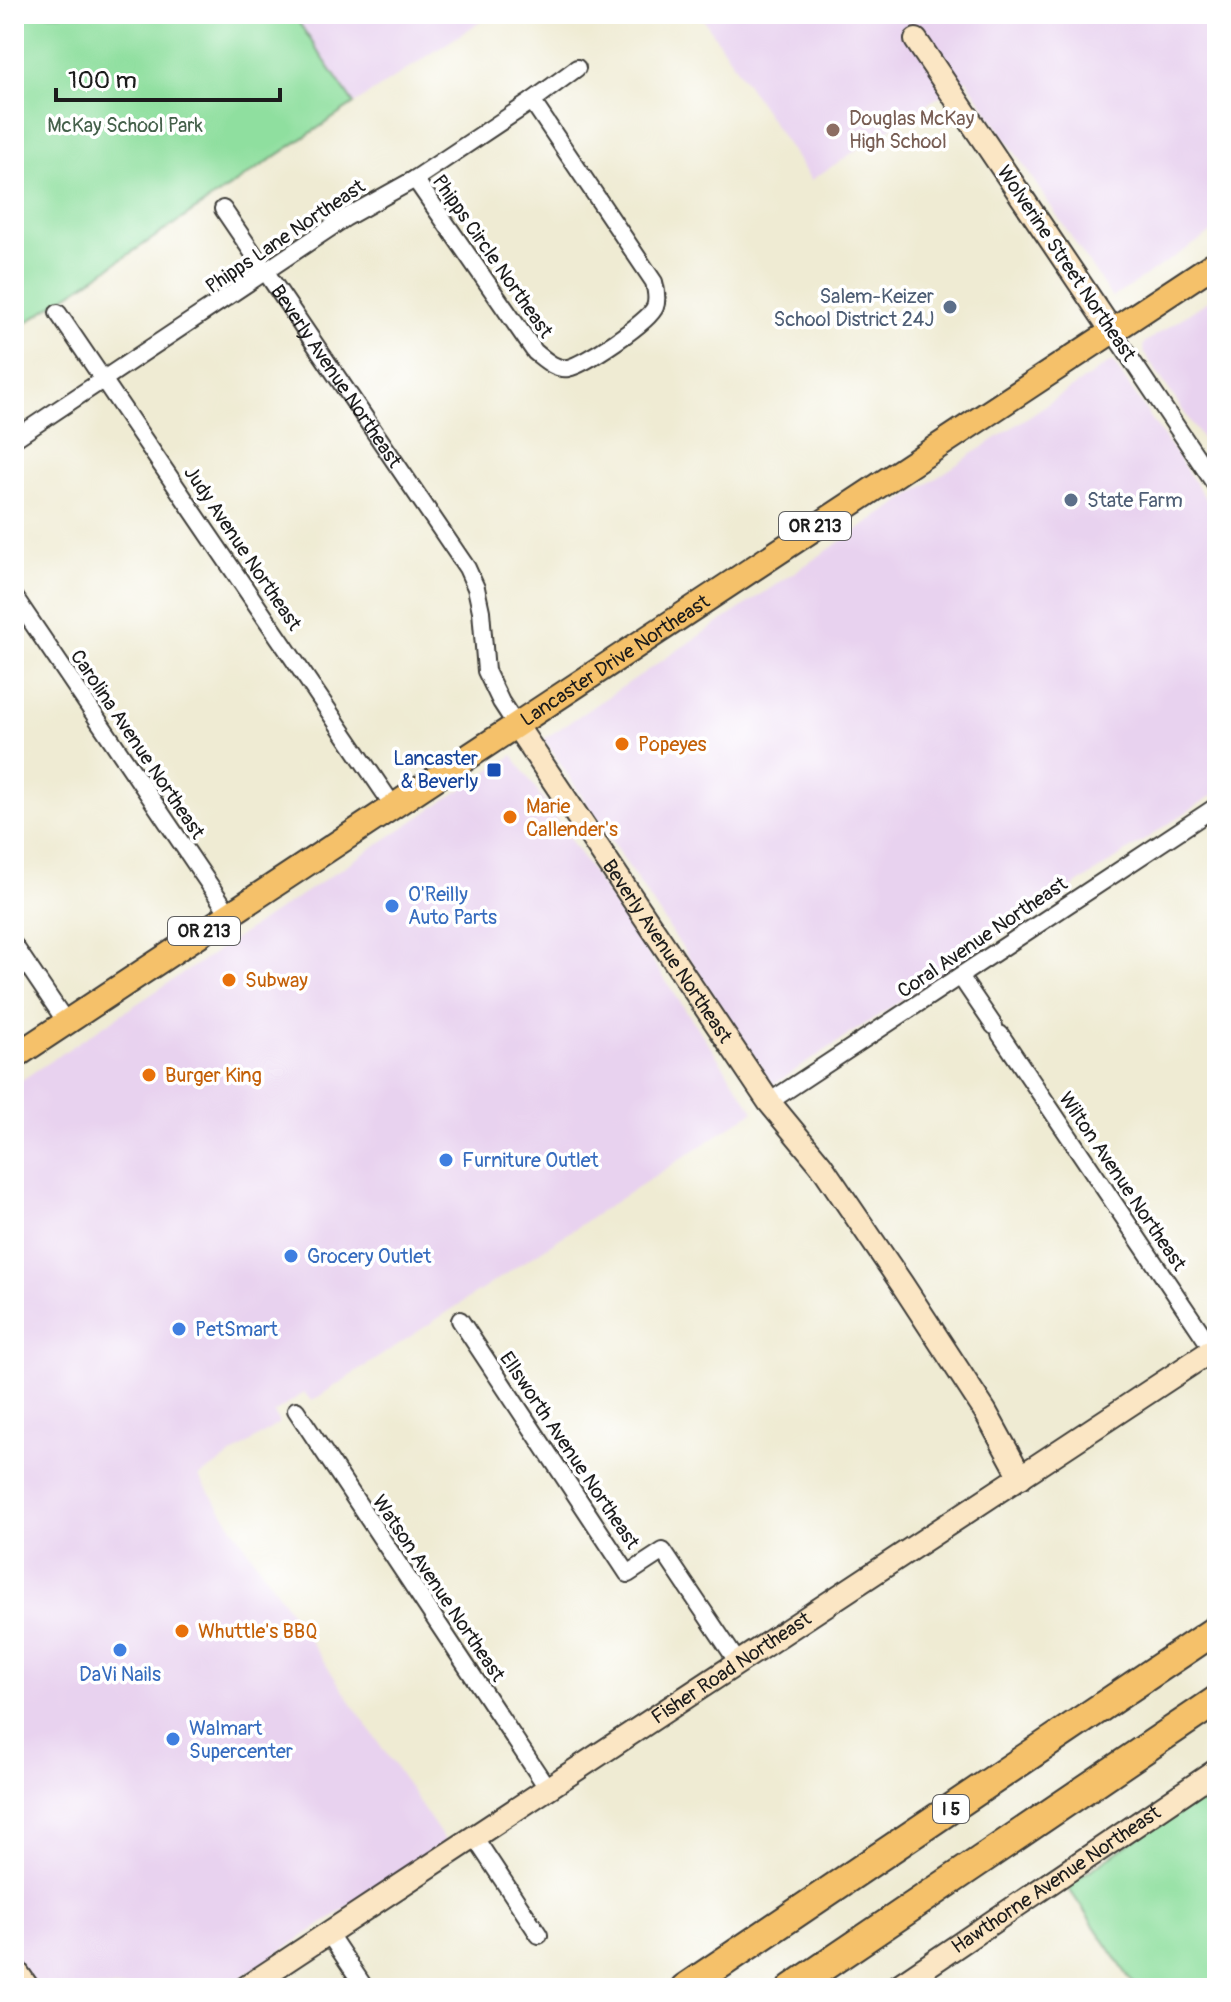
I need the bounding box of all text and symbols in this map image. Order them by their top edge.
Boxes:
scale bar [56,52,280,102]
text: 100 m [68,66,137,95]
place label: Douglas McKay High School [849,106,975,154]
park label: McKay School Park [47,113,203,138]
marker: Douglas McKay High School [824,121,842,139]
street label: Wolverine Street Northeast [992,161,1142,367]
street label: Phipps Circle Northeast [427,170,559,343]
street label: Phipps Lane Northeast [201,173,370,299]
street label: Beverly Avenue Northeast [265,280,408,473]
place label: Salem-Keizer School District 24J [774,284,934,332]
marker: Salem-Keizer School District 24J [941,298,959,316]
street label: Judy Avenue Northeast [178,461,307,636]
place label: State Farm [1087,488,1183,513]
marker: State Farm [1062,491,1080,509]
road number: OR 213 [779,512,851,540]
street label: Lancaster Drive Northeast [516,588,715,732]
street label: Carolina Avenue Northeast [65,645,211,844]
place label: Popeyes [638,732,706,757]
marker: Popeyes [613,735,631,753]
place label: Lancaster & Beverly [393,746,478,794]
marker: Lancaster & Beverly [485,761,503,779]
place label: Marie Callender's [526,794,618,842]
marker: Marie Callender's [501,808,519,826]
street label: Beverly Avenue Northeast [597,855,738,1048]
street label: Coral Avenue Northeast [893,871,1073,1004]
place label: O'Reilly Auto Parts [408,882,497,930]
marker: O'Reilly Auto Parts [383,897,401,915]
road number: OR 213 [168,917,240,945]
place label: Subway [245,968,308,993]
marker: Subway [220,971,238,989]
place label: Burger King [165,1063,262,1088]
marker: Burger King [140,1066,158,1084]
street label: Wilton Avenue Northeast [1053,1087,1192,1276]
place label: Furniture Outlet [462,1148,600,1173]
marker: Furniture Outlet [437,1151,455,1169]
place label: Grocery Outlet [307,1244,432,1269]
marker: Grocery Outlet [282,1247,300,1265]
place label: PetSmart [195,1317,279,1342]
marker: PetSmart [170,1320,188,1338]
street label: Ellsworth Avenue Northeast [494,1347,646,1555]
street label: Watson Avenue Northeast [367,1490,511,1687]
street label: Fisher Road Northeast [647,1606,817,1730]
place label: Whuttle's BBQ [198,1619,317,1644]
marker: Whuttle's BBQ [173,1622,191,1640]
marker: DaVi Nails [111,1641,129,1659]
place label: DaVi Nails [79,1662,161,1687]
place label: Walmart Supercenter [189,1716,293,1764]
marker: Walmart Supercenter [164,1730,182,1748]
road number: I 5 [933,1795,969,1823]
street label: Hawthorne Avenue Northeast [947,1799,1166,1959]

